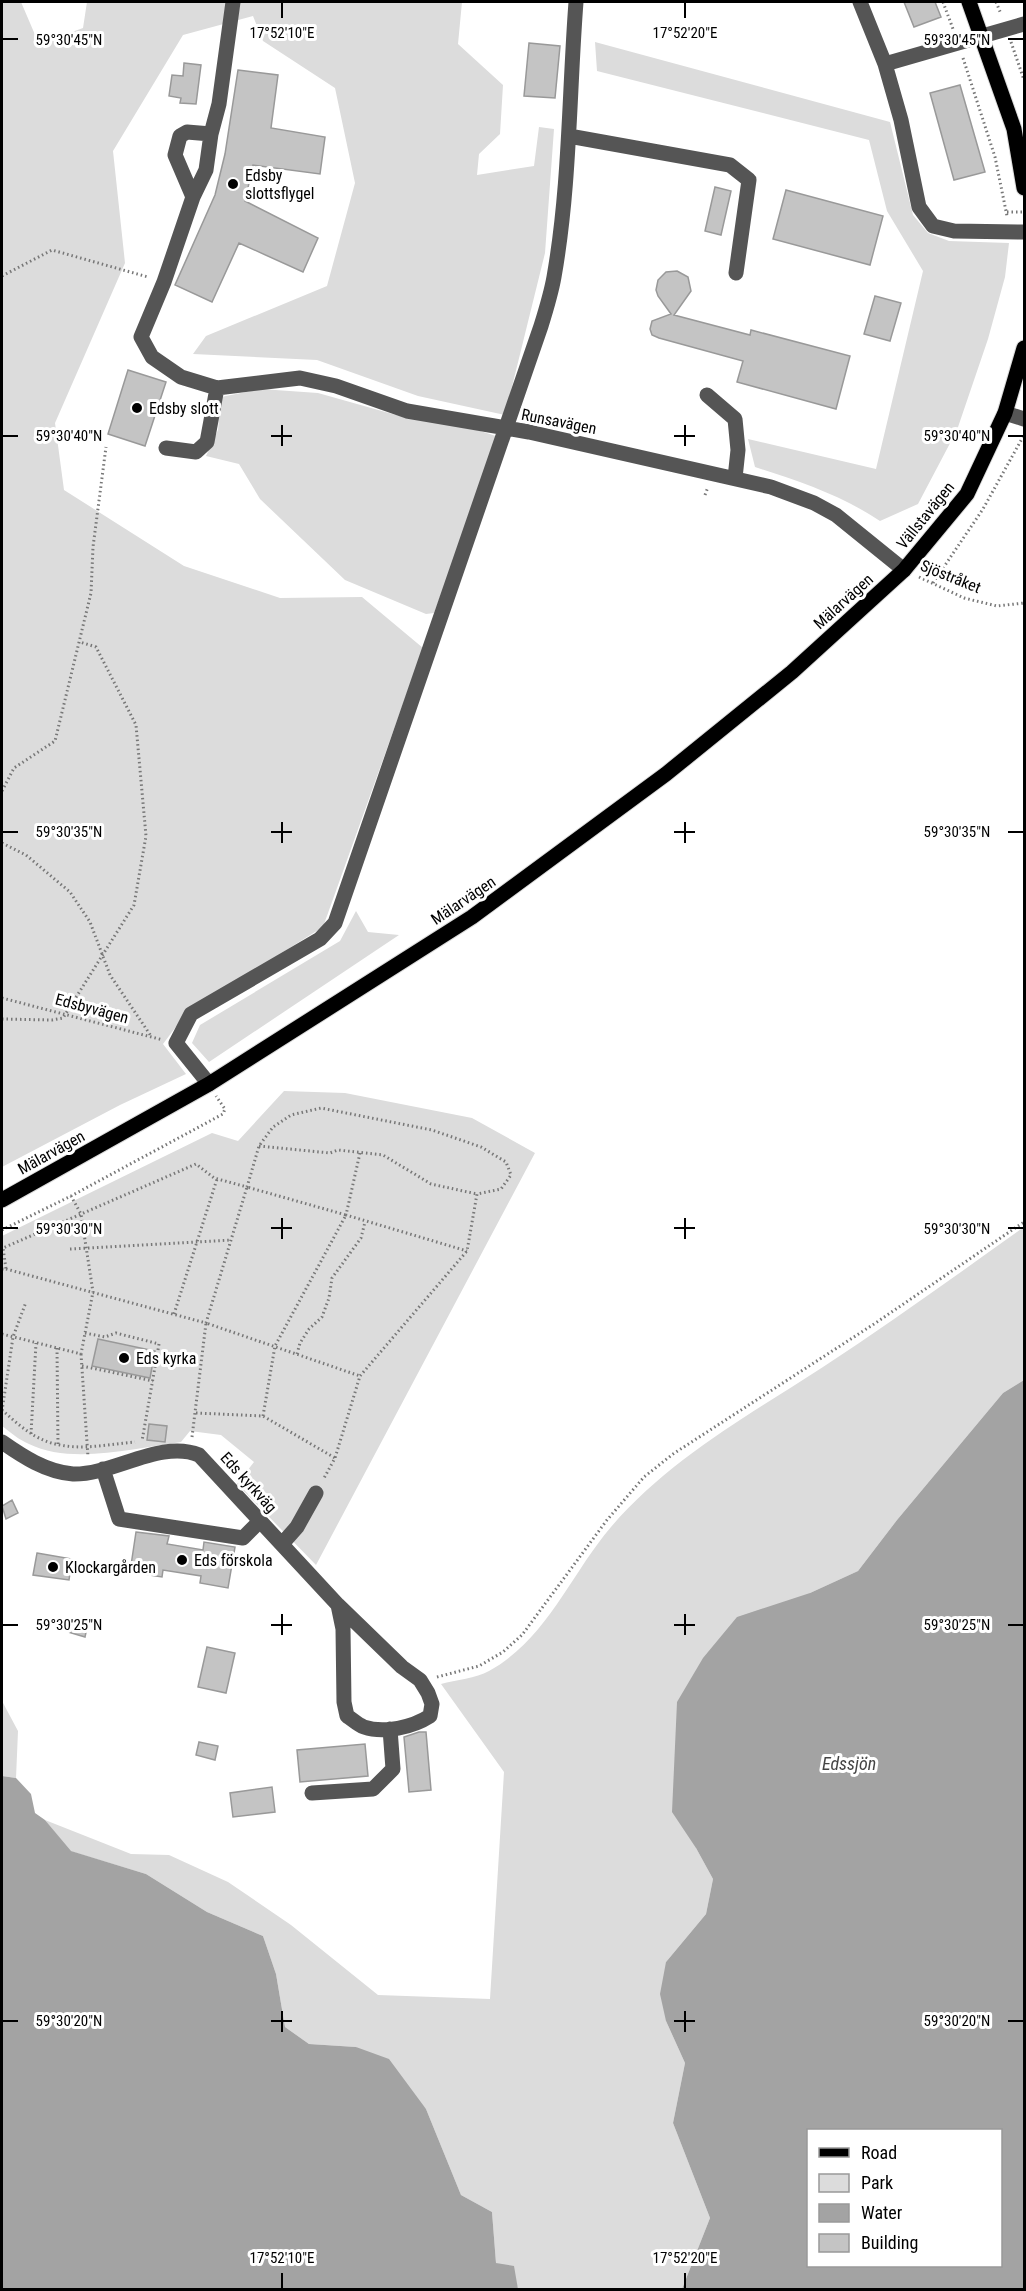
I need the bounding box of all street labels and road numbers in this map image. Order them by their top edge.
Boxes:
street label: Runsavägen [520,405,598,438]
street label: Vällstavägen [893,478,958,553]
street label: Sjöstråket [918,556,984,597]
street label: Mälarvägen [810,570,877,633]
street label: Mälarvägen [427,872,499,929]
street label: Edsbyvägen [53,990,131,1027]
street label: Mälarvägen [14,1126,88,1179]
street label: Eds kyrkväg [216,1448,281,1517]

